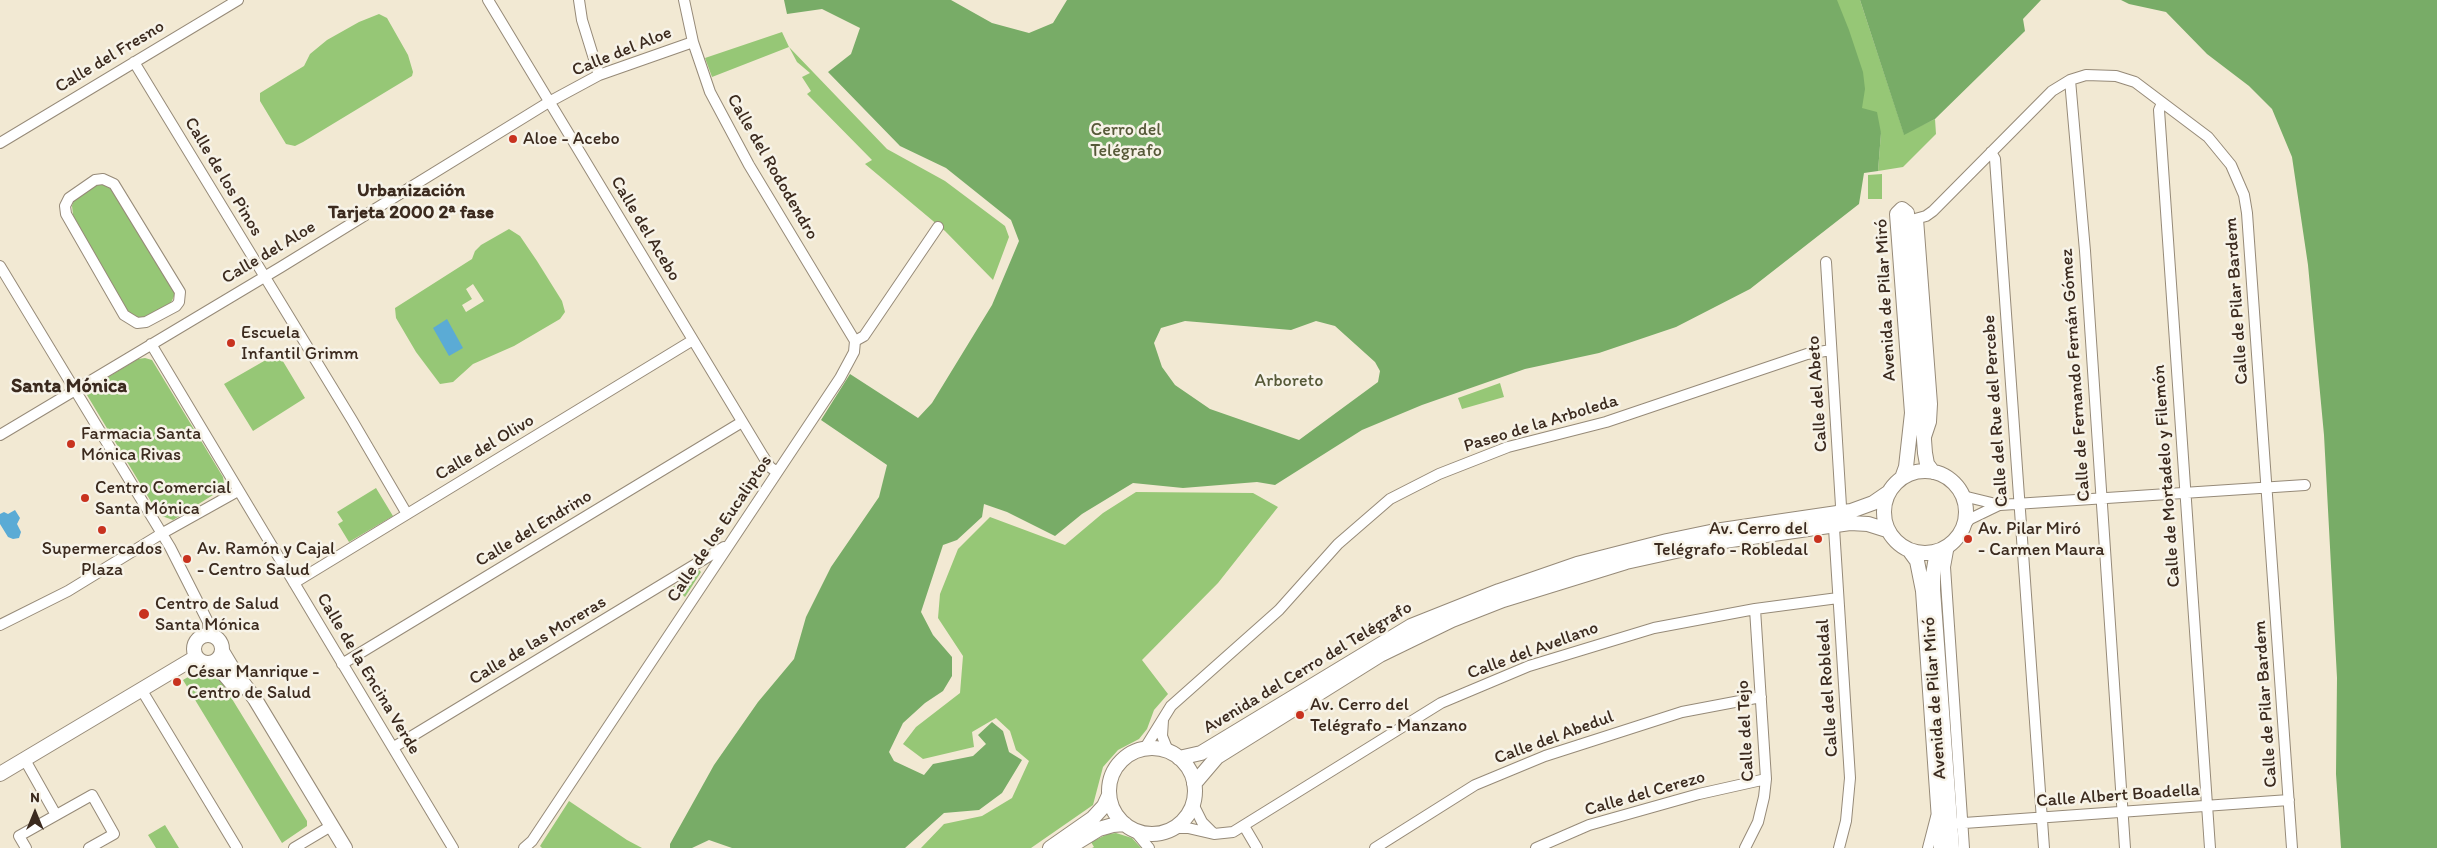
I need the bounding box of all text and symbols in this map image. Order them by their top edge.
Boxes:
street label: Calle del Fresno [52,16,168,98]
street label: Calle del Aloe [569,22,675,82]
street label: Calle del Rododendro [721,90,823,244]
street label: Calle de los Pinos [179,114,267,240]
park label: Cerro del Telégrafo [1090,119,1162,162]
place label: Aloe - Acebo [523,128,620,150]
marker: Aloe - Acebo [507,133,519,145]
street label: Calle del Acebo [605,173,685,285]
district label: Urbanización Tarjeta 2000 2ª fase [328,180,494,224]
street label: Calle del Aloe [218,217,320,289]
street label: Calle de Pilar Bardem [2220,217,2254,385]
street label: Avenida de Pilar Miró [1871,218,1901,382]
street label: Calle de Fernando Fernán Gómez [2056,248,2096,502]
street label: Calle del Rue del Percebe [1979,314,2013,508]
place label: Escuela Infantil Grimm [241,322,359,364]
street label: Calle del Abeto [1803,335,1833,453]
marker: Escuela Infantil Grimm [225,337,237,349]
street label: Calle de Mortadelo y Filemón [2148,364,2186,588]
park label: Arboreto [1255,370,1323,392]
district label: Santa Mónica [11,375,127,399]
street label: Paseo de la Arboleda [1461,390,1621,458]
street label: Calle del Olivo [432,410,538,486]
place label: Farmacia Santa Mónica Rivas [81,423,201,466]
marker: Farmacia Santa Mónica Rivas [65,438,77,450]
street label: Calle de los Eucaliptos [663,451,777,607]
place label: Centro Comercial Santa Mónica [95,477,231,520]
street label: Calle del Endrino [472,486,596,572]
marker: Centro Comercial Santa Mónica [79,492,91,504]
place label: Av. Cerro del Telégrafo - Robledal [1654,518,1808,560]
place label: Av. Pilar Miró - Carmen Maura [1978,518,2105,560]
marker: Supermercados Plaza [96,524,108,536]
marker: Av. Cerro del Telégrafo - Robledal [1812,533,1824,545]
marker: Av. Pilar Miró - Carmen Maura [1962,533,1974,545]
place label: Supermercados Plaza [42,538,162,580]
place label: Av. Ramón y Cajal - Centro Salud [197,538,335,580]
marker: Av. Ramón y Cajal - Centro Salud [181,553,193,565]
street label: Calle de la Encina Verde [311,589,425,759]
street label: Calle de las Moreras [466,592,610,690]
place label: Centro de Salud Santa Mónica [155,593,279,636]
street label: Avenida del Cerro del Telégrafo [1200,597,1416,739]
marker: Centro de Salud Santa Mónica [137,607,151,621]
street label: Avenida de Pilar Miró [1919,616,1951,780]
street label: Calle del Avellano [1465,617,1601,685]
street label: Calle del Robledal [1812,618,1844,758]
street label: Calle de Pilar Bardem [2249,620,2283,788]
place label: César Manrique - Centro de Salud [187,661,320,704]
marker: César Manrique - Centro de Salud [171,676,183,688]
street label: Calle del Tejo [1733,680,1759,782]
place label: Av. Cerro del Telégrafo - Manzano [1310,694,1467,736]
street label: Calle del Abedul [1491,706,1617,770]
marker: Av. Cerro del Telégrafo - Manzano [1294,709,1306,721]
street label: Calle del Cerezo [1582,766,1708,822]
street label: Calle Albert Boadella [2035,780,2201,812]
north arrow [10,788,60,838]
text: N [30,789,40,806]

